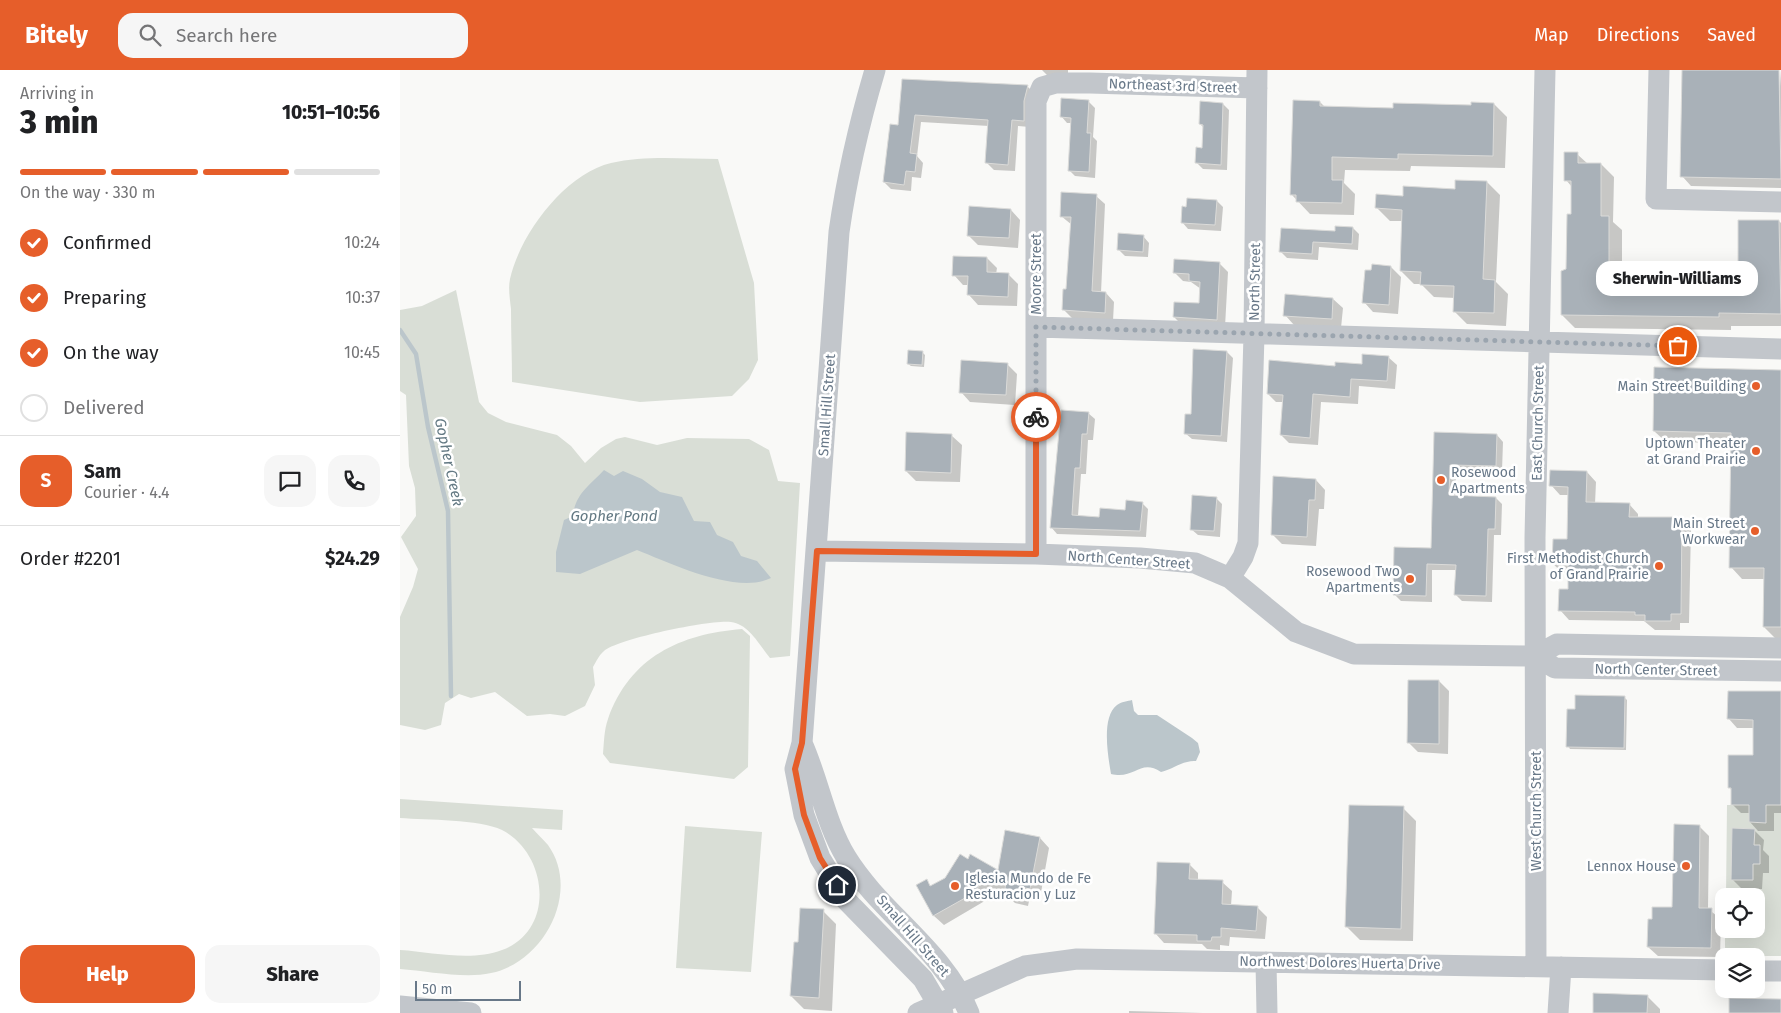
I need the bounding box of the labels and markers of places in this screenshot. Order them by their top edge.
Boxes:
callout: Sherwin-Williams [1597,261,1759,296]
pin [1657,325,1699,367]
place label: Main Street Building [1617,378,1747,395]
marker: Main Street Building [1750,380,1762,392]
place label: Uptown Theater at Grand Prairie [1645,435,1747,468]
marker: Uptown Theater at Grand Prairie [1750,445,1762,457]
place label: Rosewood Apartments [1451,464,1525,497]
marker: Rosewood Apartments [1435,474,1447,486]
place label: Main Street Workwear [1673,515,1746,548]
marker: Main Street Workwear [1749,525,1761,537]
place label: First Methodist Church of Grand Prairie [1507,550,1649,583]
marker: First Methodist Church of Grand Prairie [1653,560,1665,572]
place label: Rosewood Two Apartments [1306,563,1400,596]
marker: Rosewood Two Apartments [1404,573,1416,585]
place label: Lennox House [1587,858,1676,875]
marker: Lennox House [1680,860,1692,872]
pin [816,864,858,906]
place label: Iglesia Mundo de Fe Resturacion y Luz [965,870,1091,903]
marker: Iglesia Mundo de Fe Resturacion y Luz [949,880,961,892]

